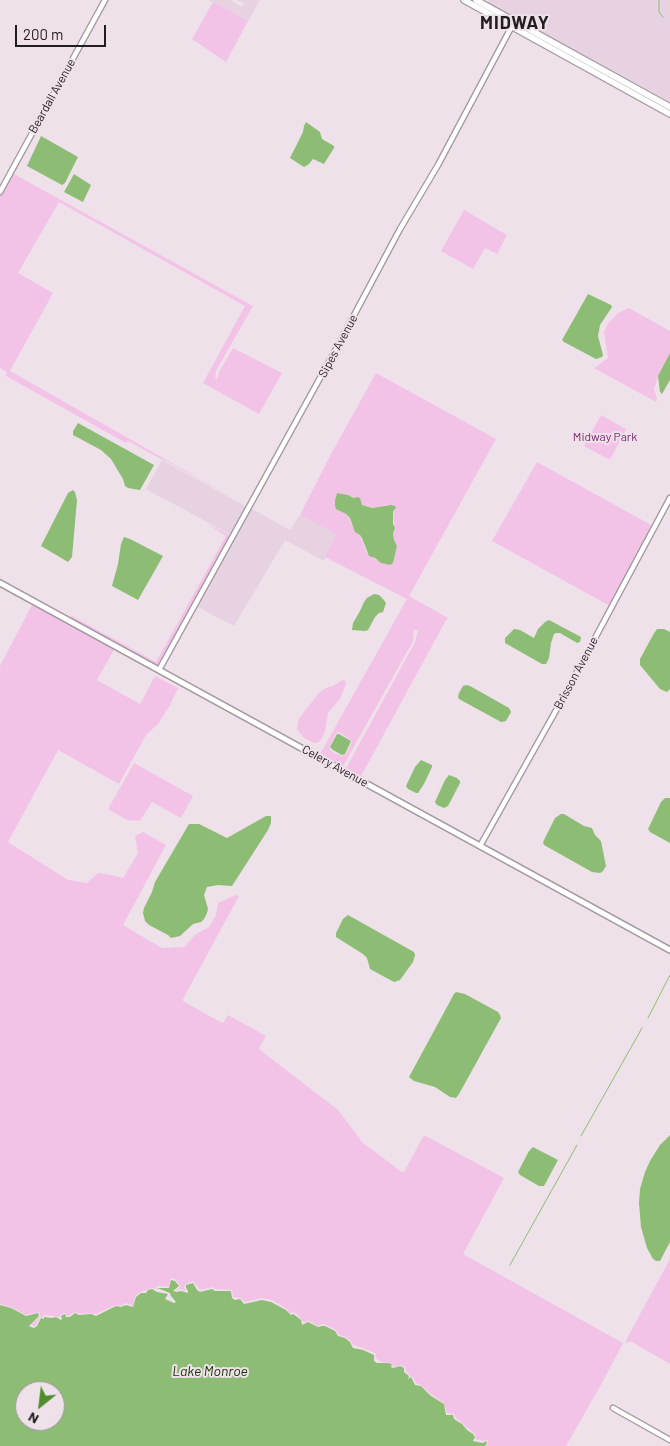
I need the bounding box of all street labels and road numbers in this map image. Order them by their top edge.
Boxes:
street label: Beardall Avenue [26,56,78,136]
street label: Sipes Avenue [315,312,361,380]
street label: Brisson Avenue [551,634,601,712]
street label: Celery Avenue [299,742,371,790]

